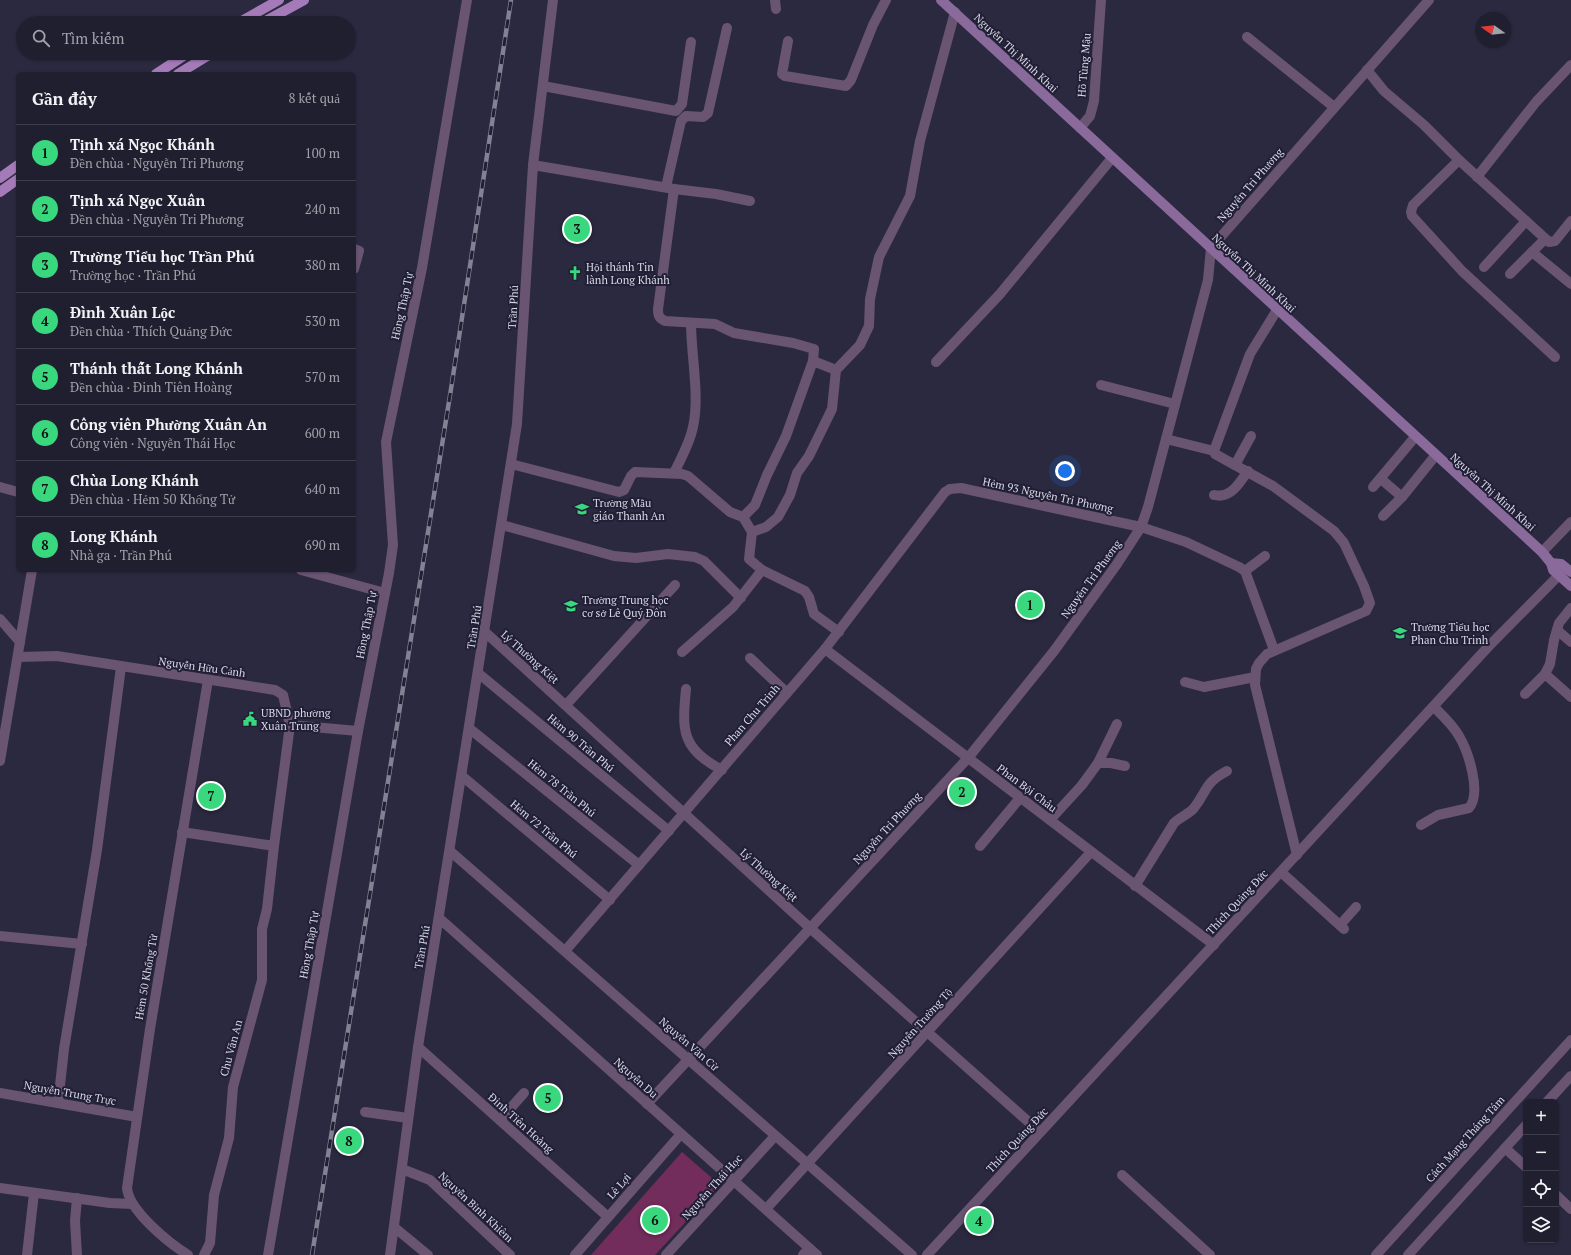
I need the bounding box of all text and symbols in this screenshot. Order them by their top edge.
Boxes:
street label: Nguyễn Thị Minh Khai [971,10,1061,96]
north arrow [1475,12,1511,48]
search box [16,16,356,60]
icon: search [30,27,52,49]
text: Tìm kiếm [62,28,125,48]
street label: Hồ Tùng Mậu [1074,32,1094,98]
text: Gần đây [32,87,97,110]
text: 8 kết quả [288,89,340,107]
text: Tịnh xá Ngọc Khánh [70,134,215,154]
text: 1 [41,144,49,162]
text: 100 m [305,144,340,162]
street label: Nguyễn Tri Phương [1214,145,1286,225]
text: Đền chùa · Nguyễn Tri Phương [70,154,244,172]
text: Tịnh xá Ngọc Xuân [70,190,205,210]
text: 2 [41,200,49,218]
text: 240 m [305,200,340,218]
text: Đền chùa · Nguyễn Tri Phương [70,210,244,228]
pin: 3 [564,214,590,244]
street label: Nguyễn Thị Minh Khai [1209,230,1299,316]
text: Trường Tiểu học Trần Phú [70,246,255,266]
text: 3 [41,256,49,274]
text: 380 m [305,256,340,274]
place label: Hội thánh Tin lành Long Khánh [586,260,670,287]
church icon: Hội thánh Tin lành Long Khánh [567,265,583,281]
text: Trường học · Trần Phú [70,266,196,284]
street label: Hồng Thập Tự [388,270,416,341]
street label: Trần Phú [505,284,521,329]
text: Đình Xuân Lộc [70,302,175,322]
text: 4 [41,312,49,330]
text: 530 m [305,312,340,330]
text: Đền chùa · Thích Quảng Đức [70,322,232,340]
text: Thánh thất Long Khánh [70,358,243,378]
text: 5 [41,368,49,386]
text: 570 m [305,368,340,386]
text: Đền chùa · Đinh Tiên Hoàng [70,378,232,396]
text: Công viên Phường Xuân An [70,414,267,434]
text: 6 [41,424,49,442]
text: 600 m [305,424,340,442]
text: Công viên · Nguyễn Thái Học [70,434,236,452]
street label: Nguyễn Thị Minh Khai [1448,450,1538,534]
your location [1055,461,1075,481]
text: Chùa Long Khánh [70,470,199,490]
street label: Hẻm 93 Nguyễn Tri Phương [981,474,1115,516]
text: 7 [41,480,49,498]
text: 640 m [305,480,340,498]
text: Đền chùa · Hẻm 50 Khổng Tử [70,490,235,508]
place label: Trường Mẫu giáo Thanh An [593,496,665,523]
school or university icon: Trường Mẫu giáo Thanh An [574,501,590,517]
text: Long Khánh [70,526,158,546]
text: 8 [41,536,49,554]
text: 690 m [305,536,340,554]
street label: Nguyễn Tri Phương [1058,537,1124,621]
text: Nhà ga · Trần Phú [70,546,172,564]
street label: Hồng Thập Tự [353,589,380,660]
pin: 1 [1017,590,1043,620]
place label: Trường Trung học cơ sở Lê Quý Đôn [582,593,669,620]
school or university icon: Trường Trung học cơ sở Lê Quý Đôn [563,598,579,614]
street label: Trần Phú [464,603,484,650]
place label: Trường Tiểu học Phan Chu Trinh [1411,620,1490,647]
school or university icon: Trường Tiểu học Phan Chu Trinh [1392,625,1408,641]
street label: Lý Thường Kiệt [498,627,562,687]
street label: Nguyễn Hữu Cảnh [158,654,247,680]
street label: Phan Chu Trinh [721,681,783,749]
place label: UBND phường Xuân Trung [261,706,331,733]
public building icon: UBND phường Xuân Trung [242,711,258,727]
street label: Hẻm 90 Trần Phú [544,711,618,776]
street label: Hẻm 78 Trần Phú [525,756,599,820]
street label: Phan Bội Châu [994,761,1060,815]
pin: 2 [949,777,975,807]
pin: 7 [198,781,224,811]
street label: Nguyễn Tri Phương [850,789,924,867]
street label: Hẻm 72 Trần Phú [507,797,581,862]
street label: Lý Thường Kiệt [737,845,801,905]
street label: Thích Quảng Đức [1203,866,1271,938]
street label: Hồng Thập Tự [296,909,322,980]
street label: Trần Phú [411,923,433,970]
street label: Hẻm 50 Khổng Tử [132,932,161,1021]
street label: Nguyễn Trường Tộ [885,985,956,1061]
street label: Nguyễn Văn Cừ [656,1014,722,1074]
street label: Chu Văn An [217,1018,245,1078]
street label: Nguyễn Du [611,1055,661,1102]
street label: Nguyễn Trung Trực [23,1078,117,1108]
pin: 5 [535,1083,561,1113]
street label: Đinh Tiên Hoàng [485,1090,557,1156]
street label: Cách Mạng Tháng Tám [1422,1092,1508,1185]
map controls [1523,1099,1559,1243]
button: + [1523,1099,1559,1135]
street label: Thích Quảng Đức [983,1104,1051,1176]
pin: 8 [336,1126,362,1156]
button: − [1523,1135,1559,1171]
street label: Nguyễn Thái Học [679,1151,745,1223]
street label: Nguyễn Bỉnh Khiêm [436,1169,517,1246]
street label: Lê Lợi [604,1170,634,1202]
button: locate [1523,1171,1559,1207]
pin: 6 [642,1205,668,1235]
pin: 4 [966,1206,992,1236]
button: layers [1523,1207,1559,1243]

